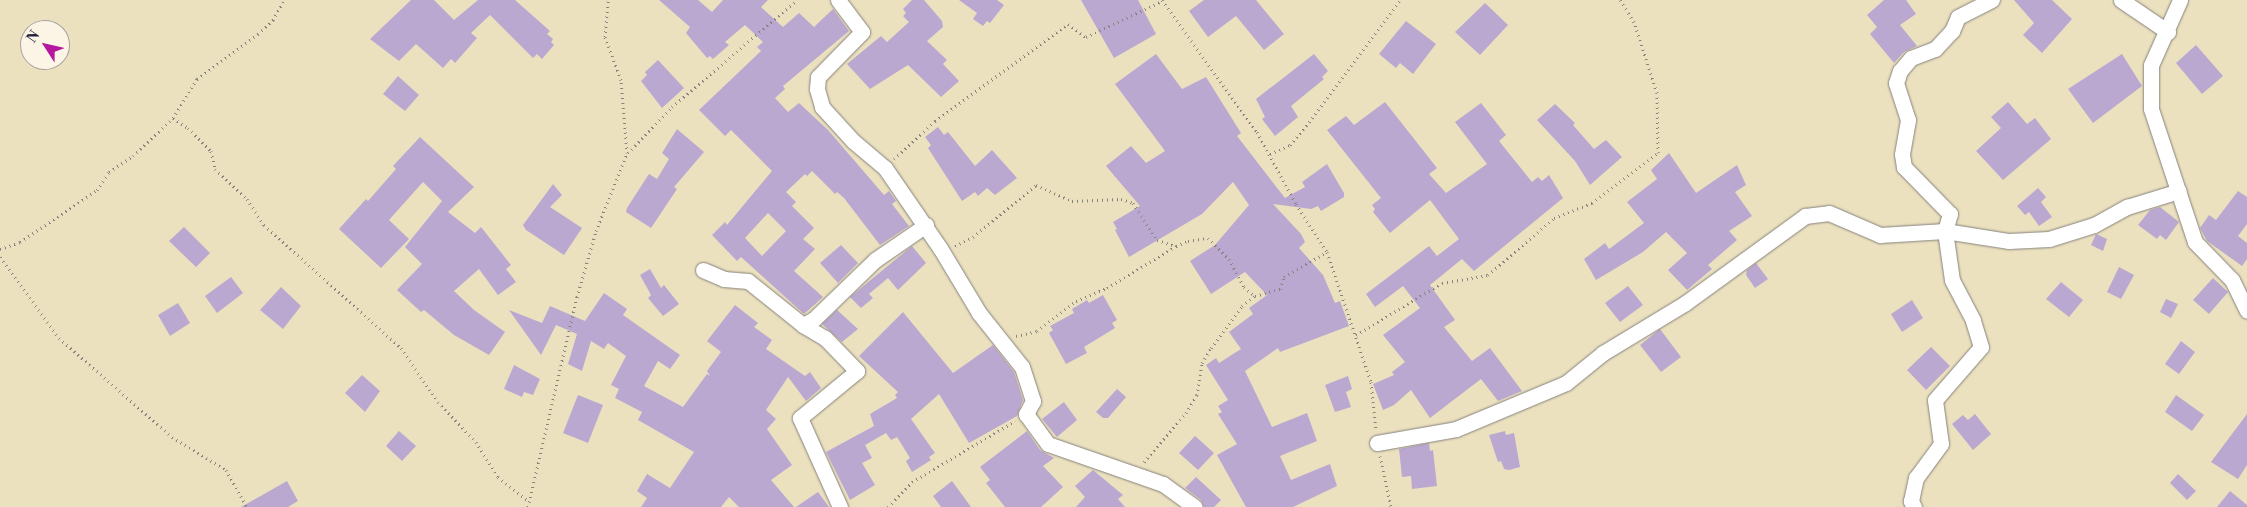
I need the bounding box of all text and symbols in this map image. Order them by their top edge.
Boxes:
north arrow [20,20,70,70]
text: N [23,27,44,47]

